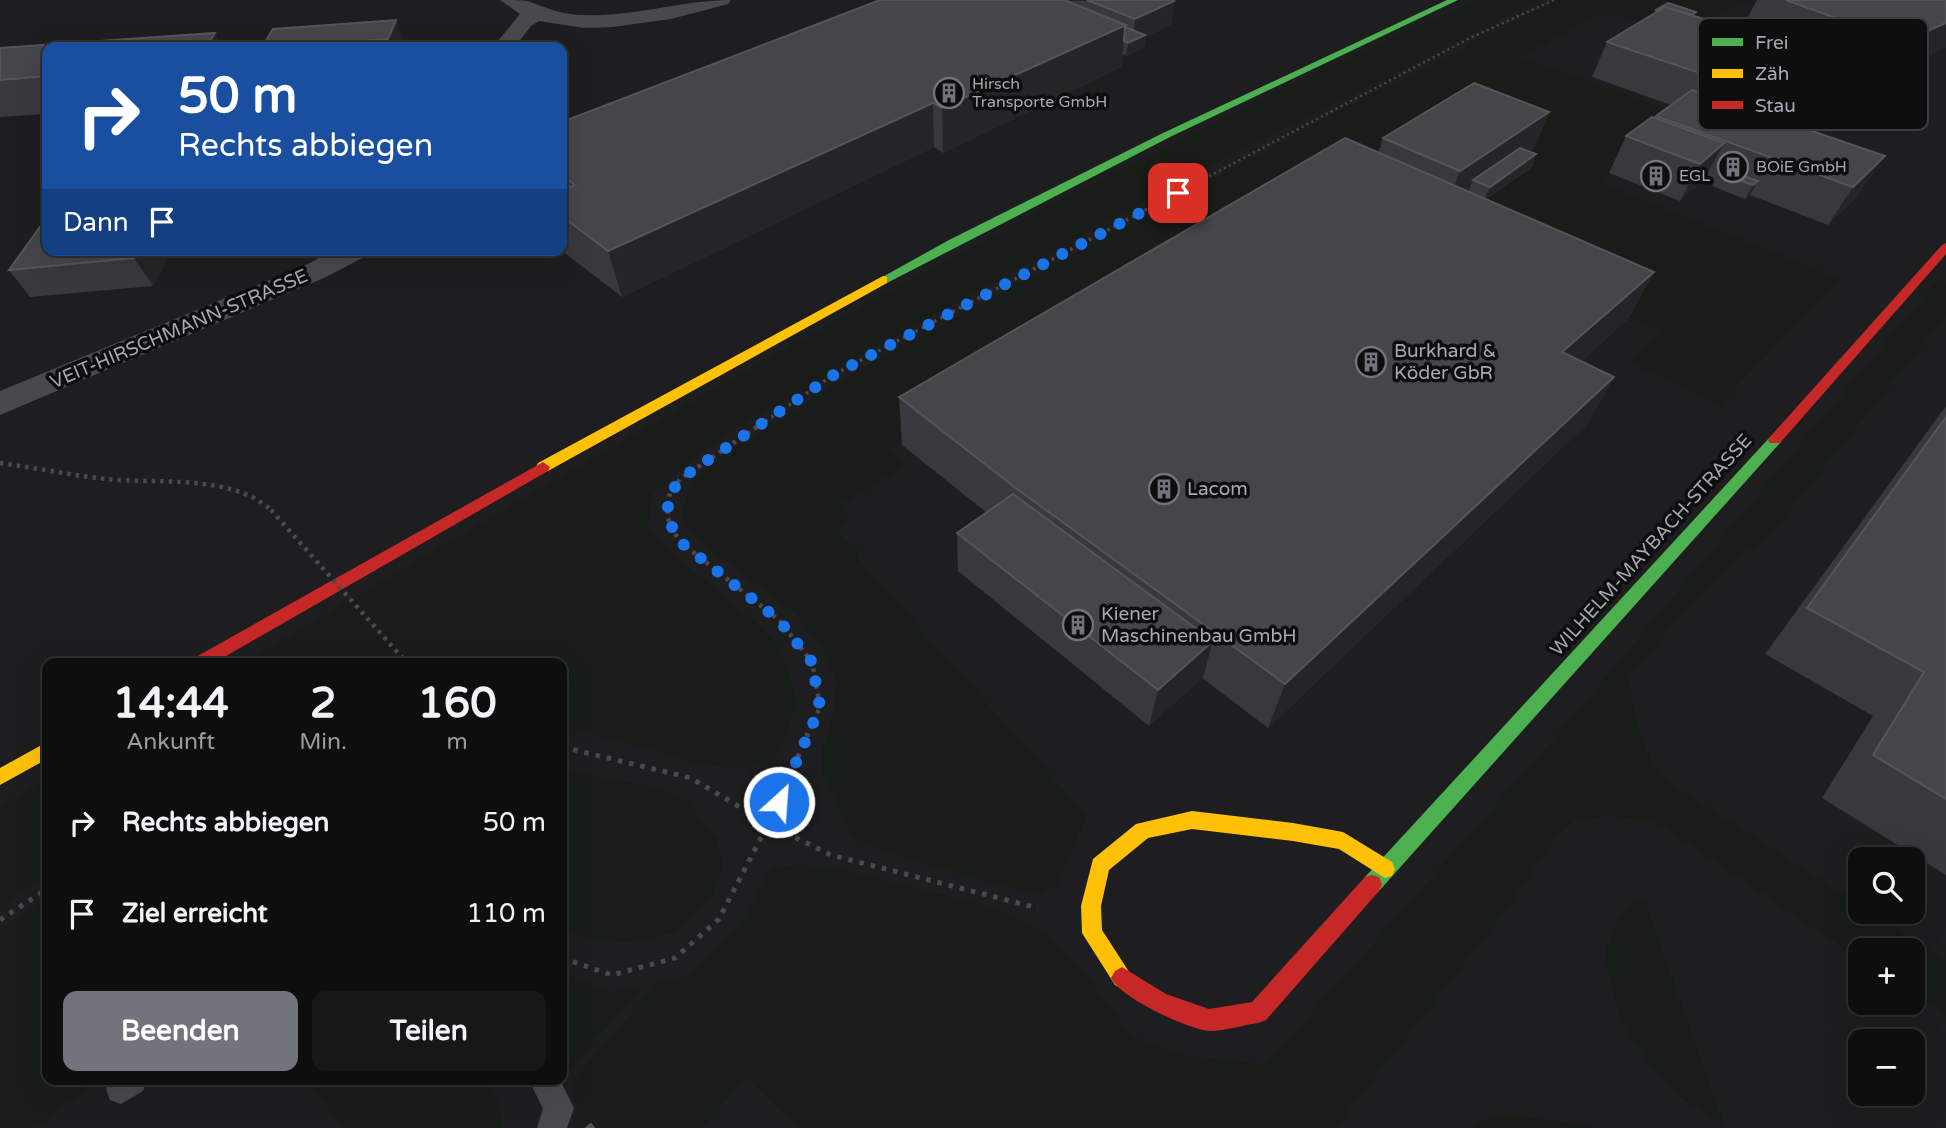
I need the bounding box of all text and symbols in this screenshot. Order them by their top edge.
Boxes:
legend [1698,18,1928,130]
text: Frei [1755,32,1789,54]
text: Zäh [1755,63,1789,85]
text: 50 m [178,67,297,126]
icon: right [63,70,154,161]
place label: Hirsch Transporte GmbH [972,74,1107,112]
building icon: Hirsch Transporte GmbH [932,76,966,110]
text: Stau [1755,95,1796,117]
text: Rechts abbiegen [178,127,433,165]
building icon: BOiE GmbH [1716,150,1750,184]
place label: BOiE GmbH [1756,157,1847,177]
building icon: EGL [1639,159,1673,193]
pin [1148,163,1208,223]
place label: EGL [1679,166,1710,186]
icon: arrive [1159,174,1197,212]
icon: arrive [143,203,181,241]
text: Dann [63,207,129,238]
street label: VEIT-HIRSCHMANN-STRASSE [47,265,311,393]
place label: Burkhard & Köder GbR [1394,340,1496,384]
building icon: Burkhard & Köder GbR [1354,345,1388,379]
street label: WILHELM-MAYBACH-STRASSE [1546,430,1756,660]
building icon: Lacom [1147,472,1181,506]
place label: Lacom [1187,478,1248,500]
place label: Kiener Maschinenbau GmbH [1101,603,1296,647]
building icon: Kiener Maschinenbau GmbH [1061,608,1095,642]
text: 14:44 [112,678,229,729]
text: 2 [310,678,336,729]
text: 160 [417,678,497,729]
text: Ankunft [126,728,215,756]
text: Min. [299,728,347,756]
text: m [446,728,468,756]
position arrow [742,765,816,839]
icon: right [63,804,101,842]
text: Rechts abbiegen [122,807,329,838]
text: 50 m [483,807,546,838]
map controls [1848,847,1925,1106]
button: search [1848,847,1925,924]
icon: arrive [63,895,101,933]
text: Ziel erreicht [122,898,268,929]
text: 110 m [466,898,546,929]
button: + [1848,938,1925,1015]
button: Beenden [63,991,298,1071]
button: Teilen [312,991,546,1071]
button: − [1848,1029,1925,1106]

